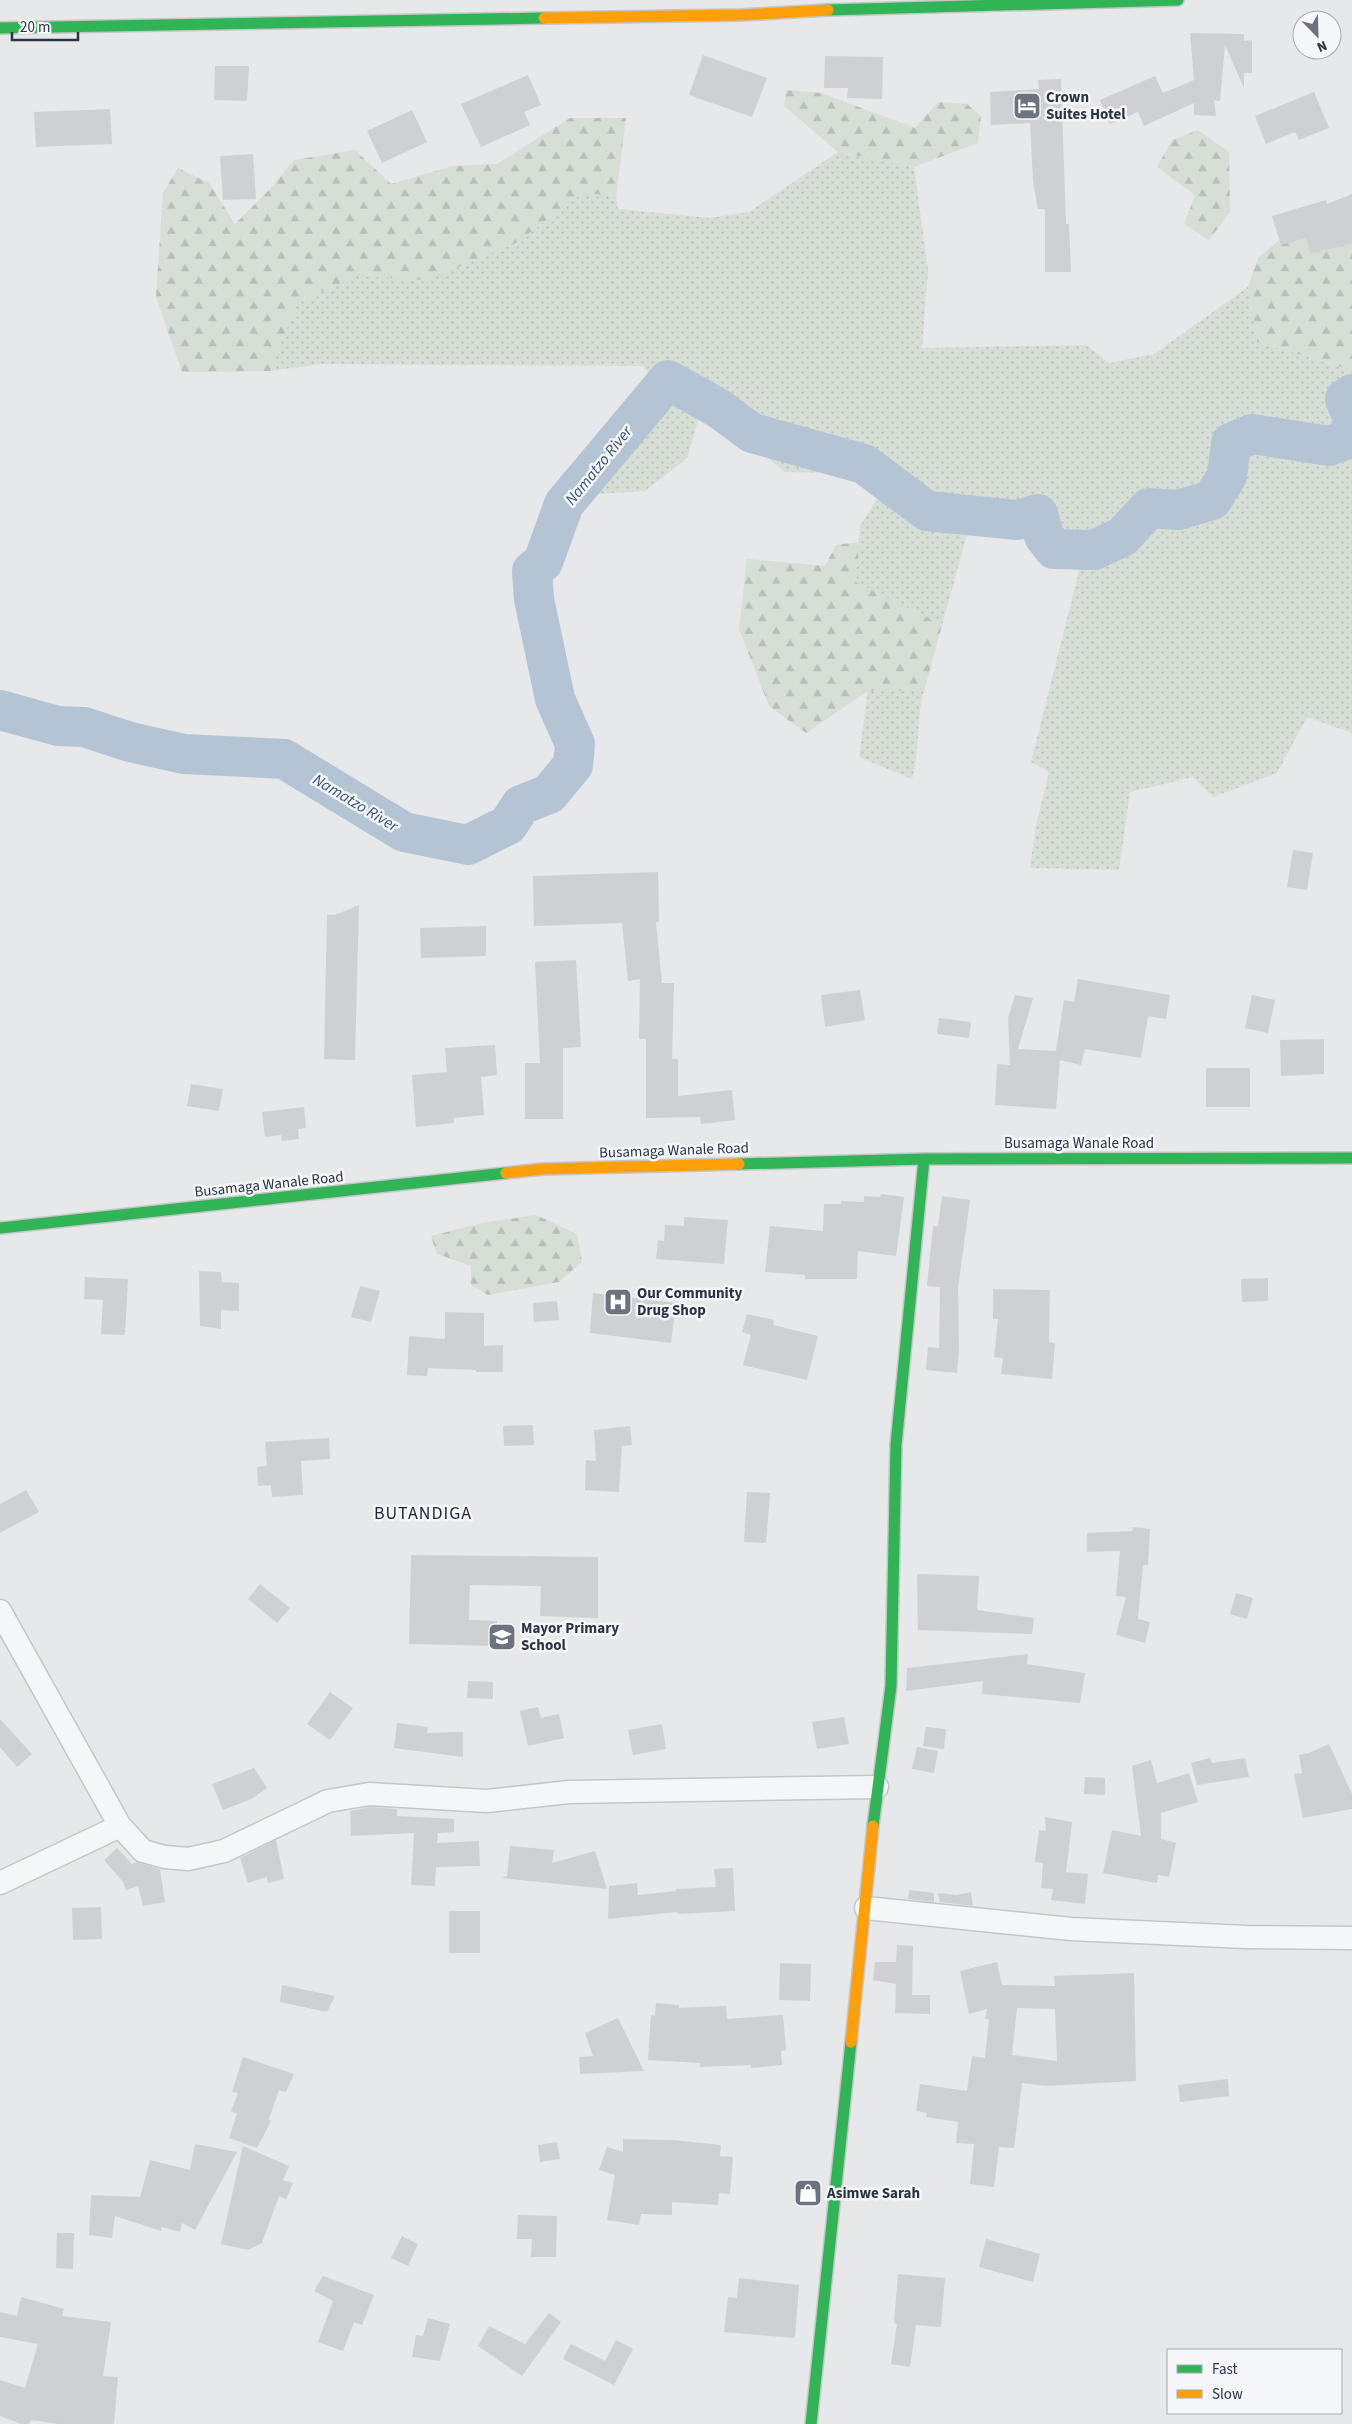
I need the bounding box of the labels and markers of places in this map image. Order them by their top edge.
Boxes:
place label: Crown Suites Hotel [1046,87,1126,125]
hotel icon: Crown Suites Hotel [1012,91,1042,121]
place label: Our Community Drug Shop [637,1283,743,1321]
hospital icon: Our Community Drug Shop [603,1287,633,1317]
place label: Mayor Primary School [521,1618,619,1656]
school or university icon: Mayor Primary School [487,1622,517,1652]
shop icon: Asimwe Sarah [793,2178,823,2208]
place label: Asimwe Sarah [826,2183,920,2204]

